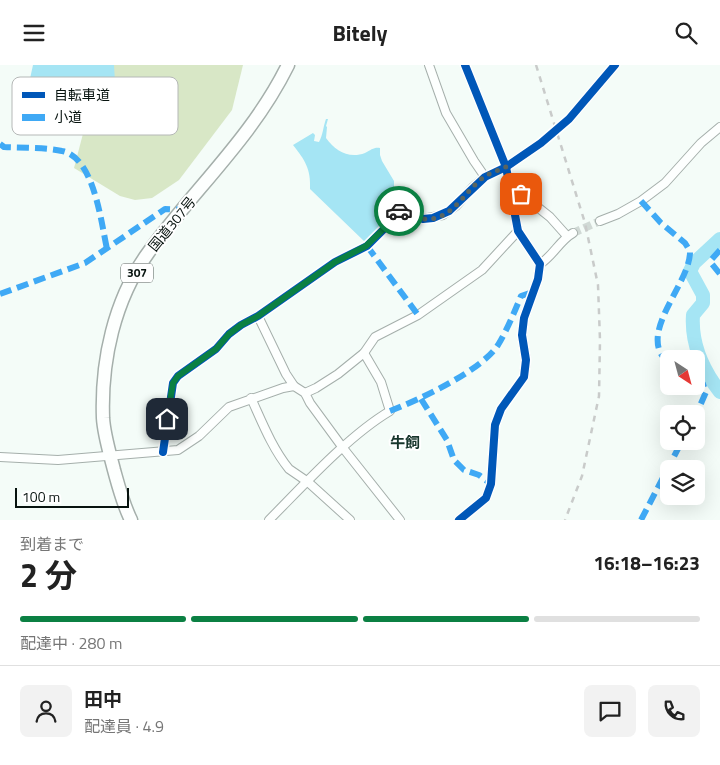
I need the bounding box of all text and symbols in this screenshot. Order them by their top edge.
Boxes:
text: Bitely [332,16,388,50]
icon: menu [20,19,48,47]
icon: search [672,19,700,47]
legend [12,77,178,135]
text: 自転車道 [54,84,110,105]
text: 小道 [54,106,82,127]
pin [500,173,542,215]
icon: bag [507,180,535,208]
courier [374,186,424,236]
street label: 国道307号 [143,192,200,256]
icon: car [385,197,413,225]
road number: 307 [121,263,153,283]
north arrow [660,350,705,395]
map controls [660,350,705,505]
pin [146,398,188,440]
icon: home [153,405,181,433]
button: locate [660,405,705,450]
district label: 牛飼 [390,431,420,454]
button: layers [660,460,705,505]
scale bar [15,485,129,508]
text: 100 m [22,486,60,507]
text: 到着まで [20,532,84,556]
text: 16:18–16:23 [593,548,700,577]
text: 2 分 [20,551,77,599]
text: 配達中 · 280 m [20,631,122,655]
text: 田中 [84,684,122,713]
button: person [20,685,72,737]
button: chat [584,685,636,737]
button: phone [648,685,700,737]
text: 配達員 · 4.9 [84,714,164,738]

